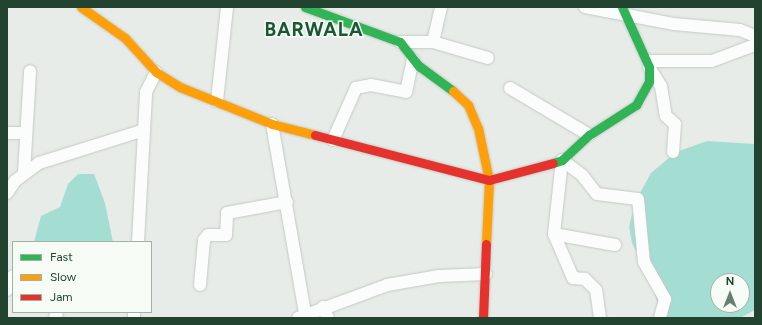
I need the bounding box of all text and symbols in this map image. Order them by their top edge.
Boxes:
district label: BARWALA [264,19,364,41]
legend [12,241,152,313]
text: Fast [50,250,73,264]
text: Slow [50,270,76,284]
north arrow [710,273,750,313]
text: N [726,275,734,288]
text: Jam [50,290,73,304]

